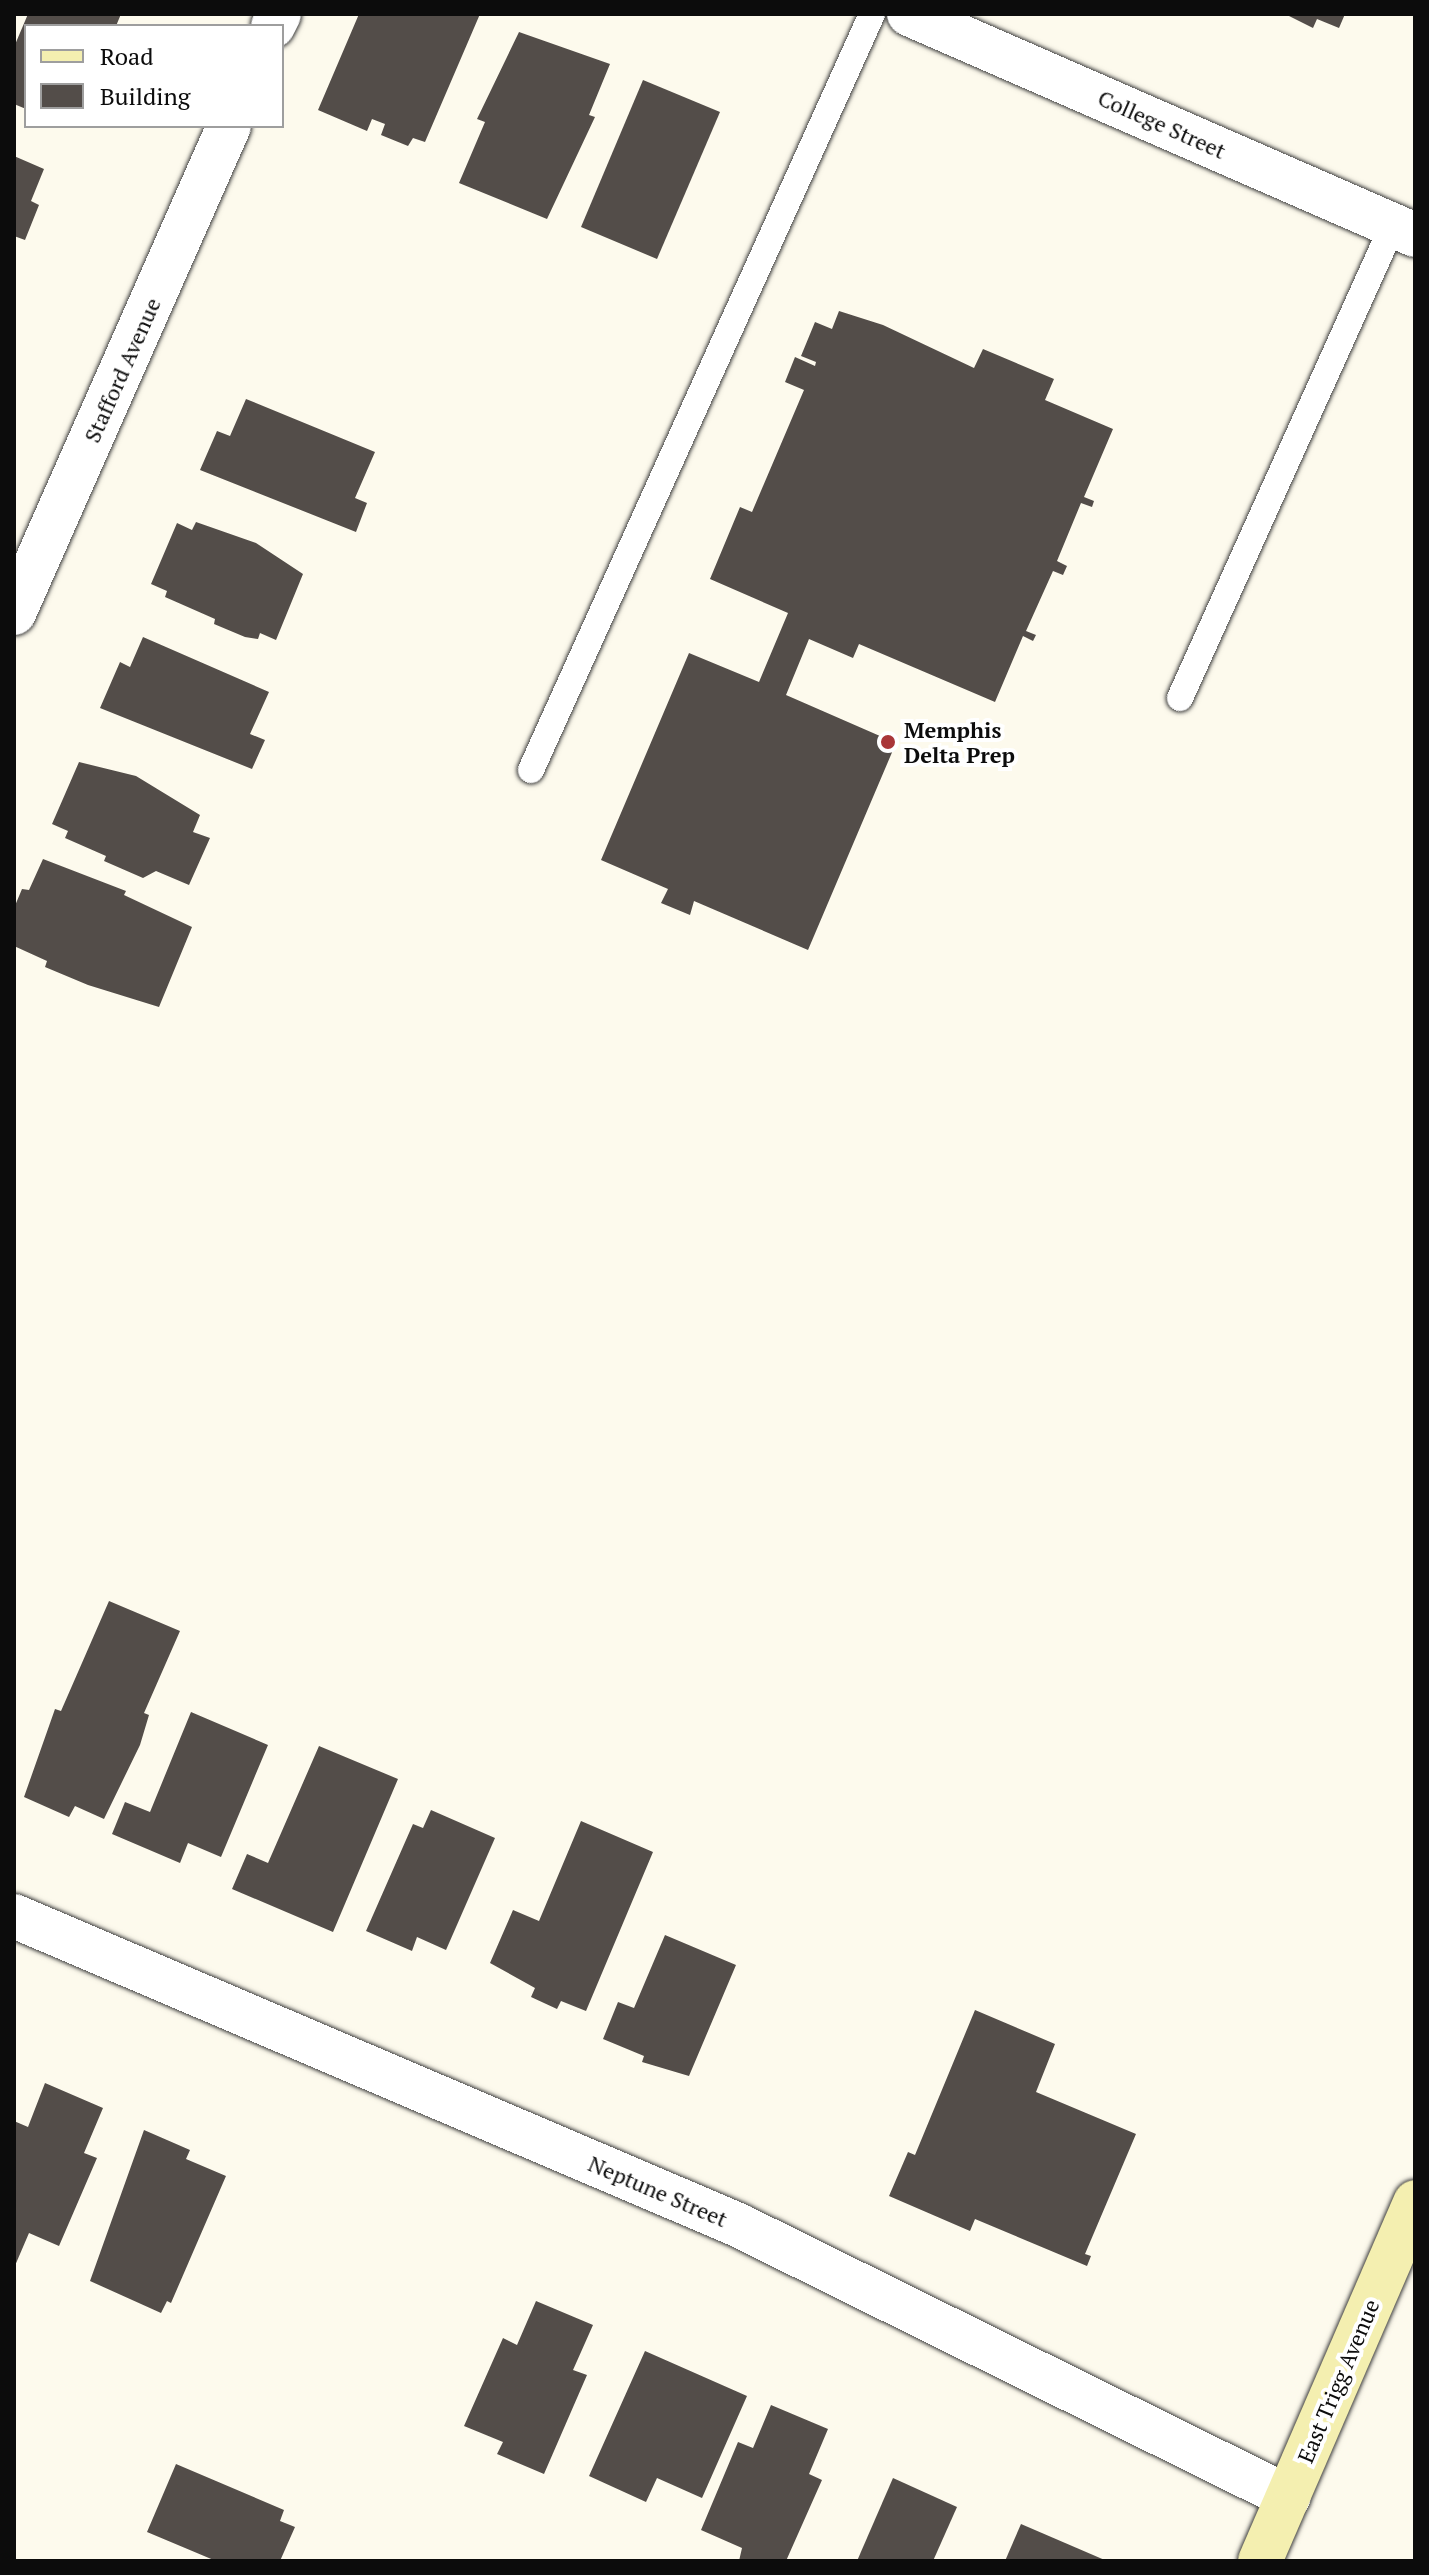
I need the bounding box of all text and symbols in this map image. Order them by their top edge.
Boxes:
legend [24,24,284,128]
text: Road [100,40,154,72]
text: Building [100,80,190,112]
street label: College Street [1094,84,1230,164]
street label: Stafford Avenue [78,293,166,447]
place label: Memphis Delta Prep [904,716,1015,768]
marker: Memphis Delta Prep [879,733,897,751]
street label: Neptune Street [585,2150,731,2232]
street label: East Trigg Avenue [1292,2295,1384,2467]

